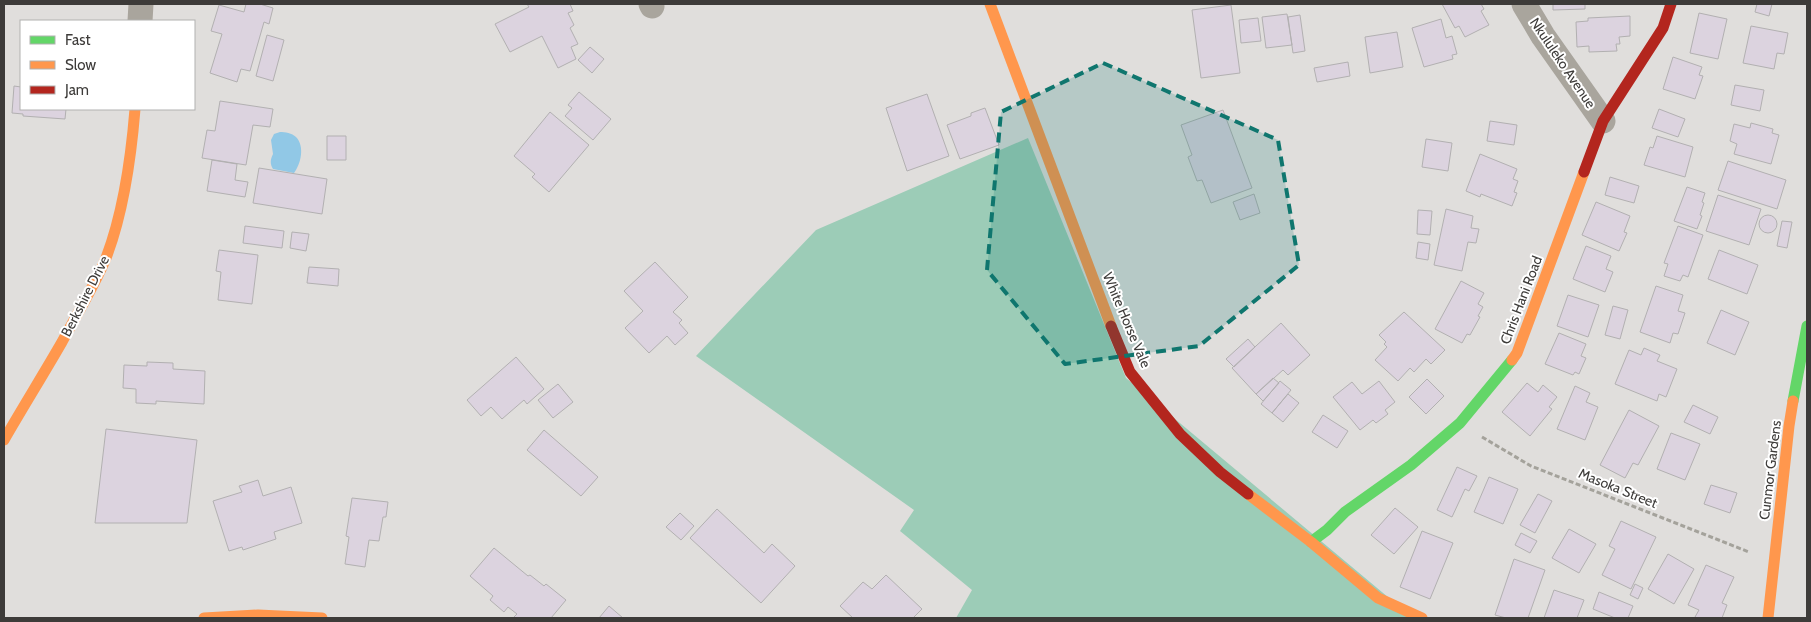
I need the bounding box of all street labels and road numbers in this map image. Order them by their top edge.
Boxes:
street label: Nkululeko Avenue [1526,14,1600,112]
street label: Berkshire Drive [57,252,113,340]
street label: Chris Hani Road [1496,253,1546,347]
street label: White Horse Vale [1099,270,1155,370]
street label: Cunmor Gardens [1755,419,1785,521]
street label: Masoka Street [1576,464,1660,512]

